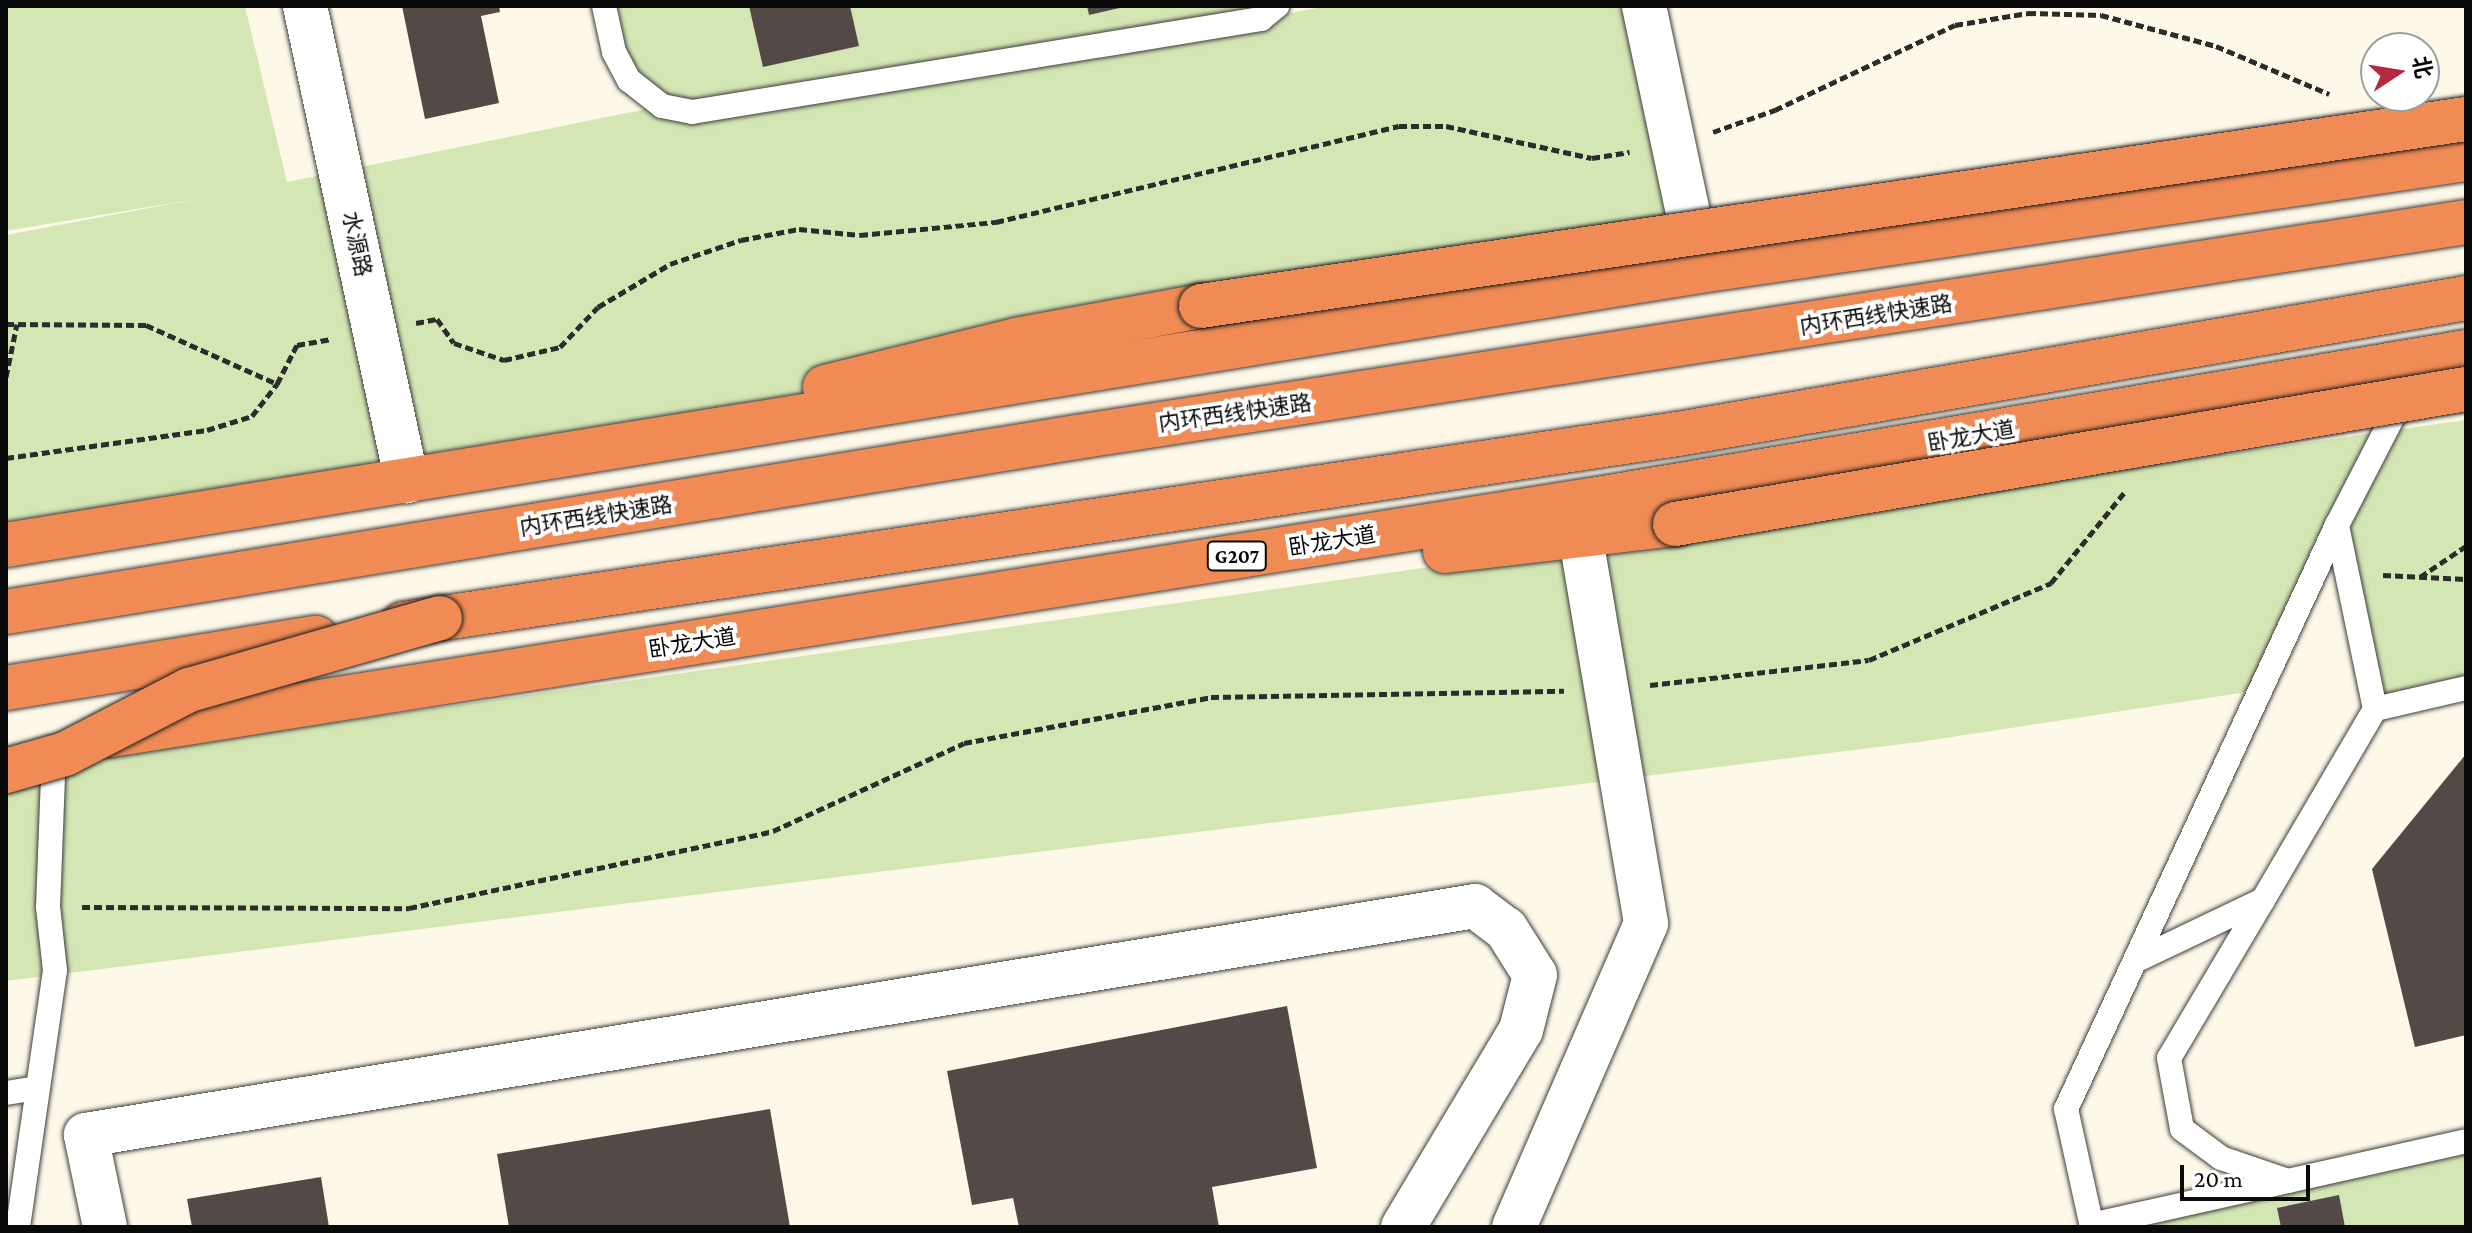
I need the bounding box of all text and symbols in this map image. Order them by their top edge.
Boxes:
north arrow [2360,32,2440,112]
text: 北 [2407,54,2437,81]
street label: 水源路 [337,209,377,279]
street label: 内环西线快速路 [1798,290,1954,340]
street label: 内环西线快速路 [1157,389,1313,437]
street label: 卧龙大道 [1925,415,2017,457]
street label: 内环西线快速路 [518,491,674,541]
street label: 卧龙大道 [1286,521,1378,561]
road number: G207 [1205,540,1269,572]
street label: 卧龙大道 [646,623,738,663]
scale bar [2184,1149,2314,1199]
text: 20 m [2194,1165,2243,1192]

